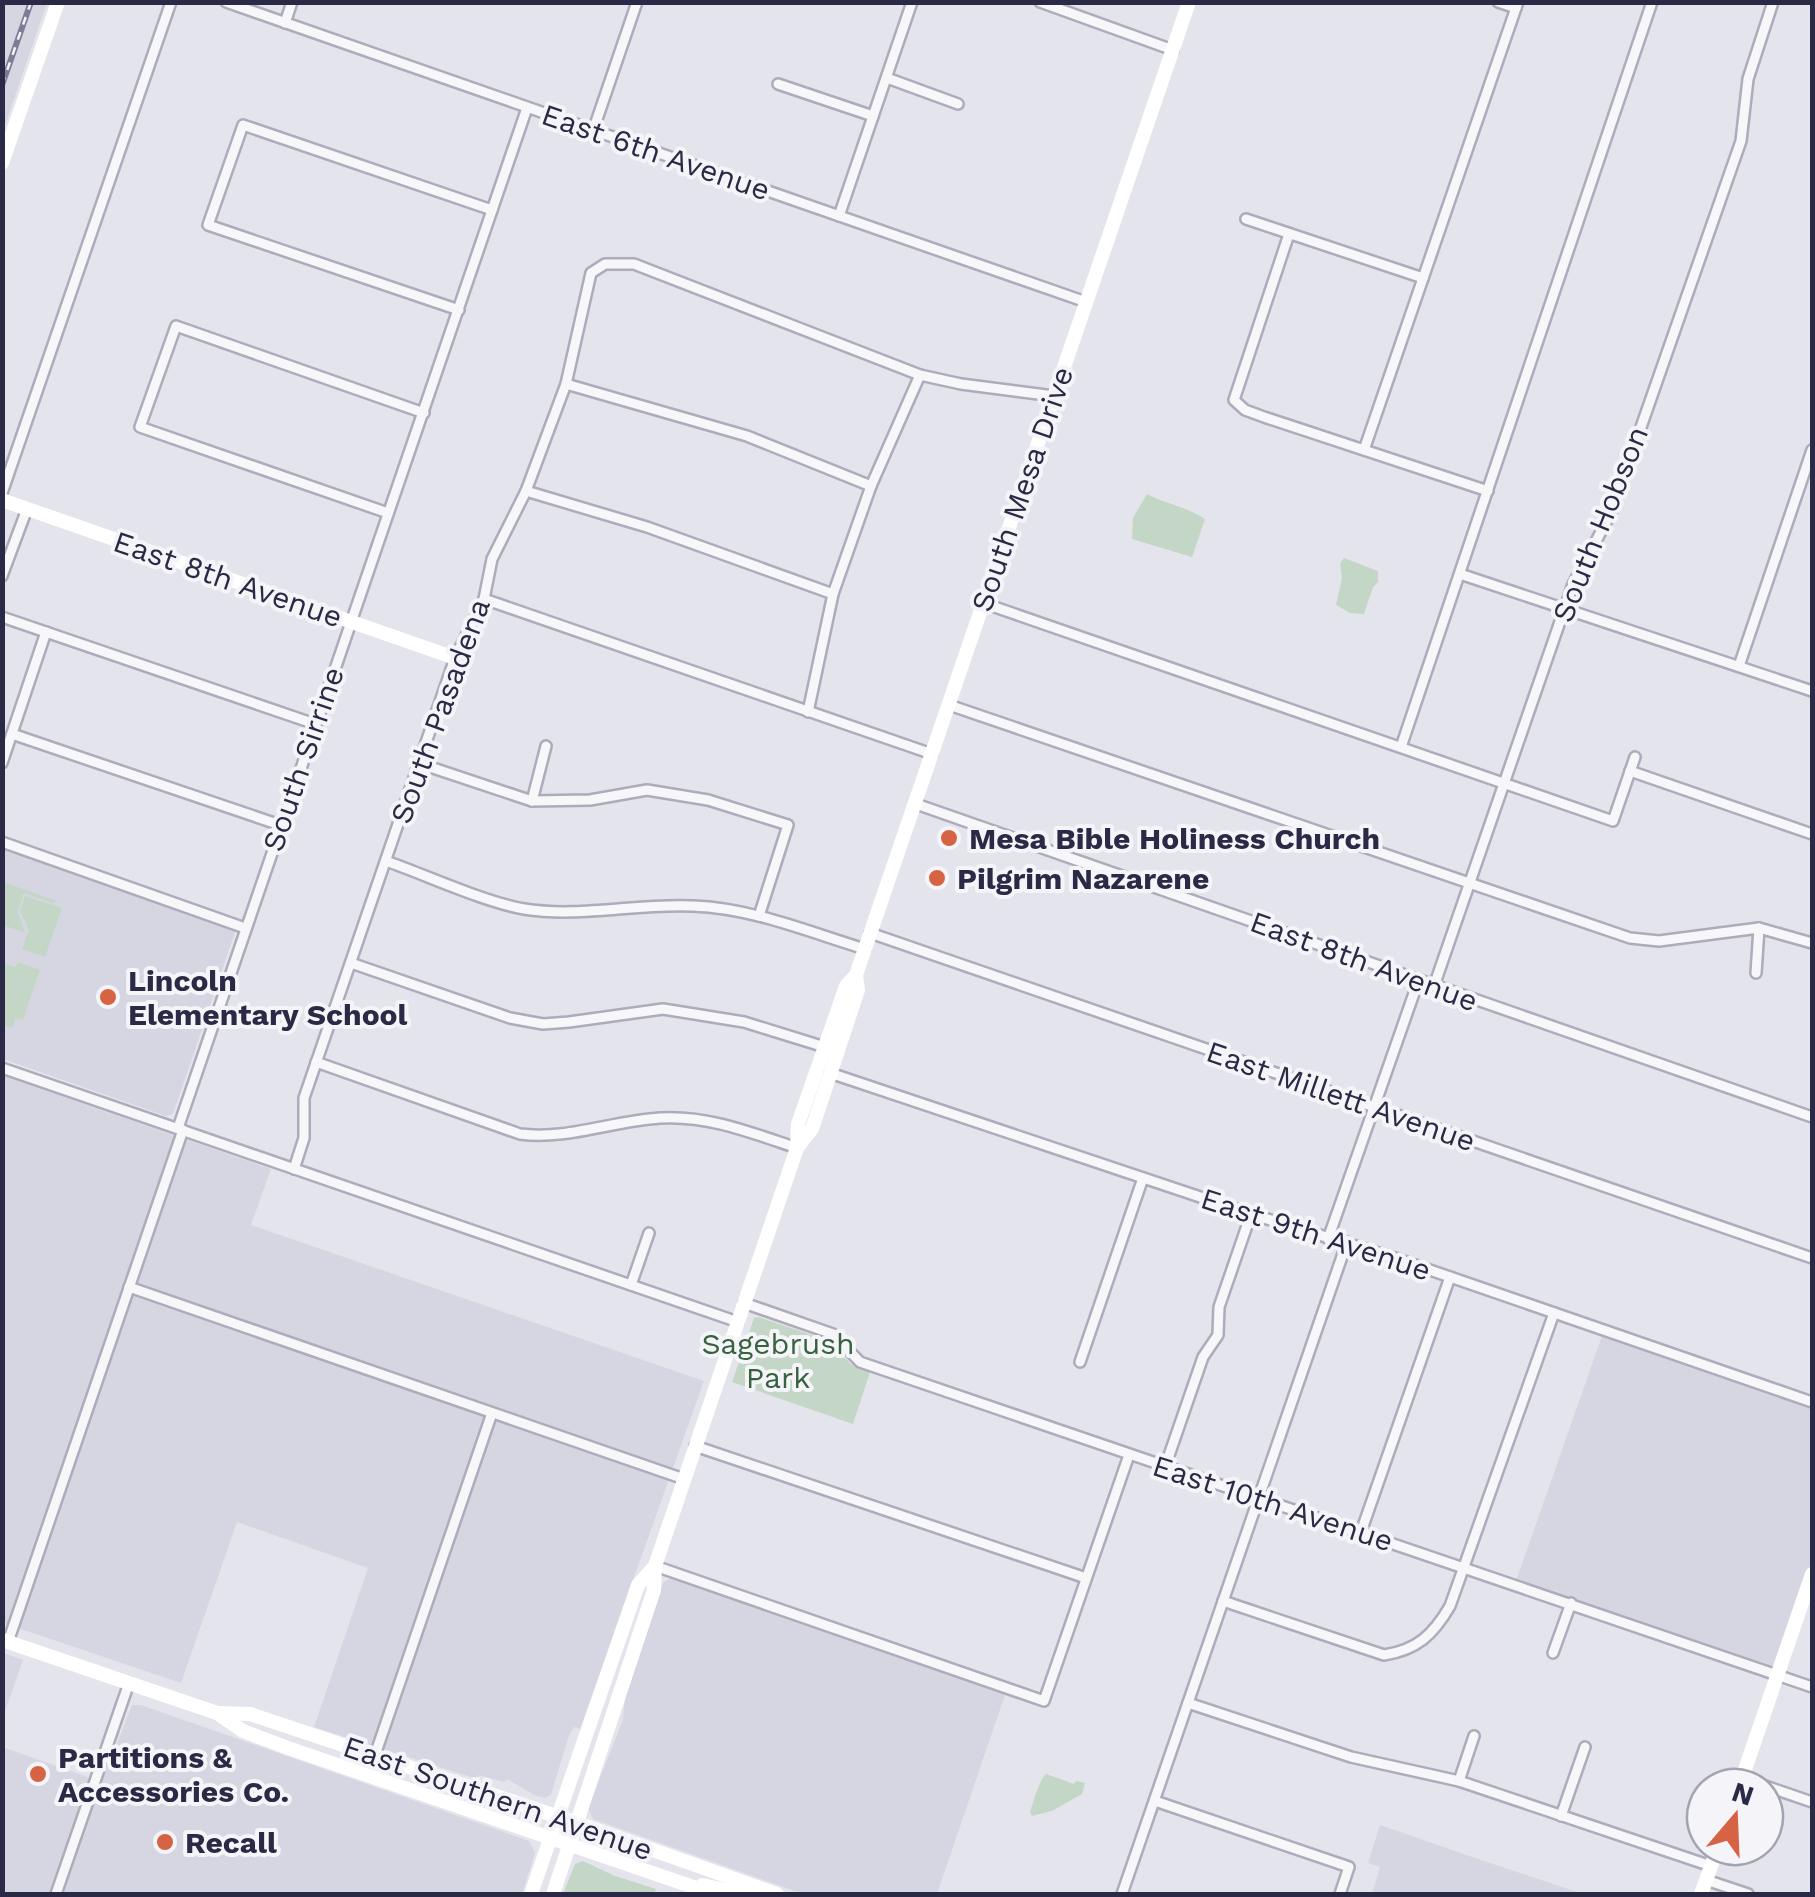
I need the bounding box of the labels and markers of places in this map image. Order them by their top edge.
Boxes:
place label: Mesa Bible Holiness Church [969,821,1380,856]
marker: Mesa Bible Holiness Church [938,827,960,849]
place label: Pilgrim Nazarene [957,861,1209,896]
marker: Pilgrim Nazarene [926,867,948,889]
place label: Lincoln Elementary School [128,963,408,1032]
marker: Lincoln Elementary School [97,986,119,1008]
place label: Partitions & Accessories Co. [58,1740,289,1809]
marker: Partitions & Accessories Co. [27,1763,49,1785]
place label: Recall [185,1825,277,1860]
marker: Recall [154,1831,176,1853]

